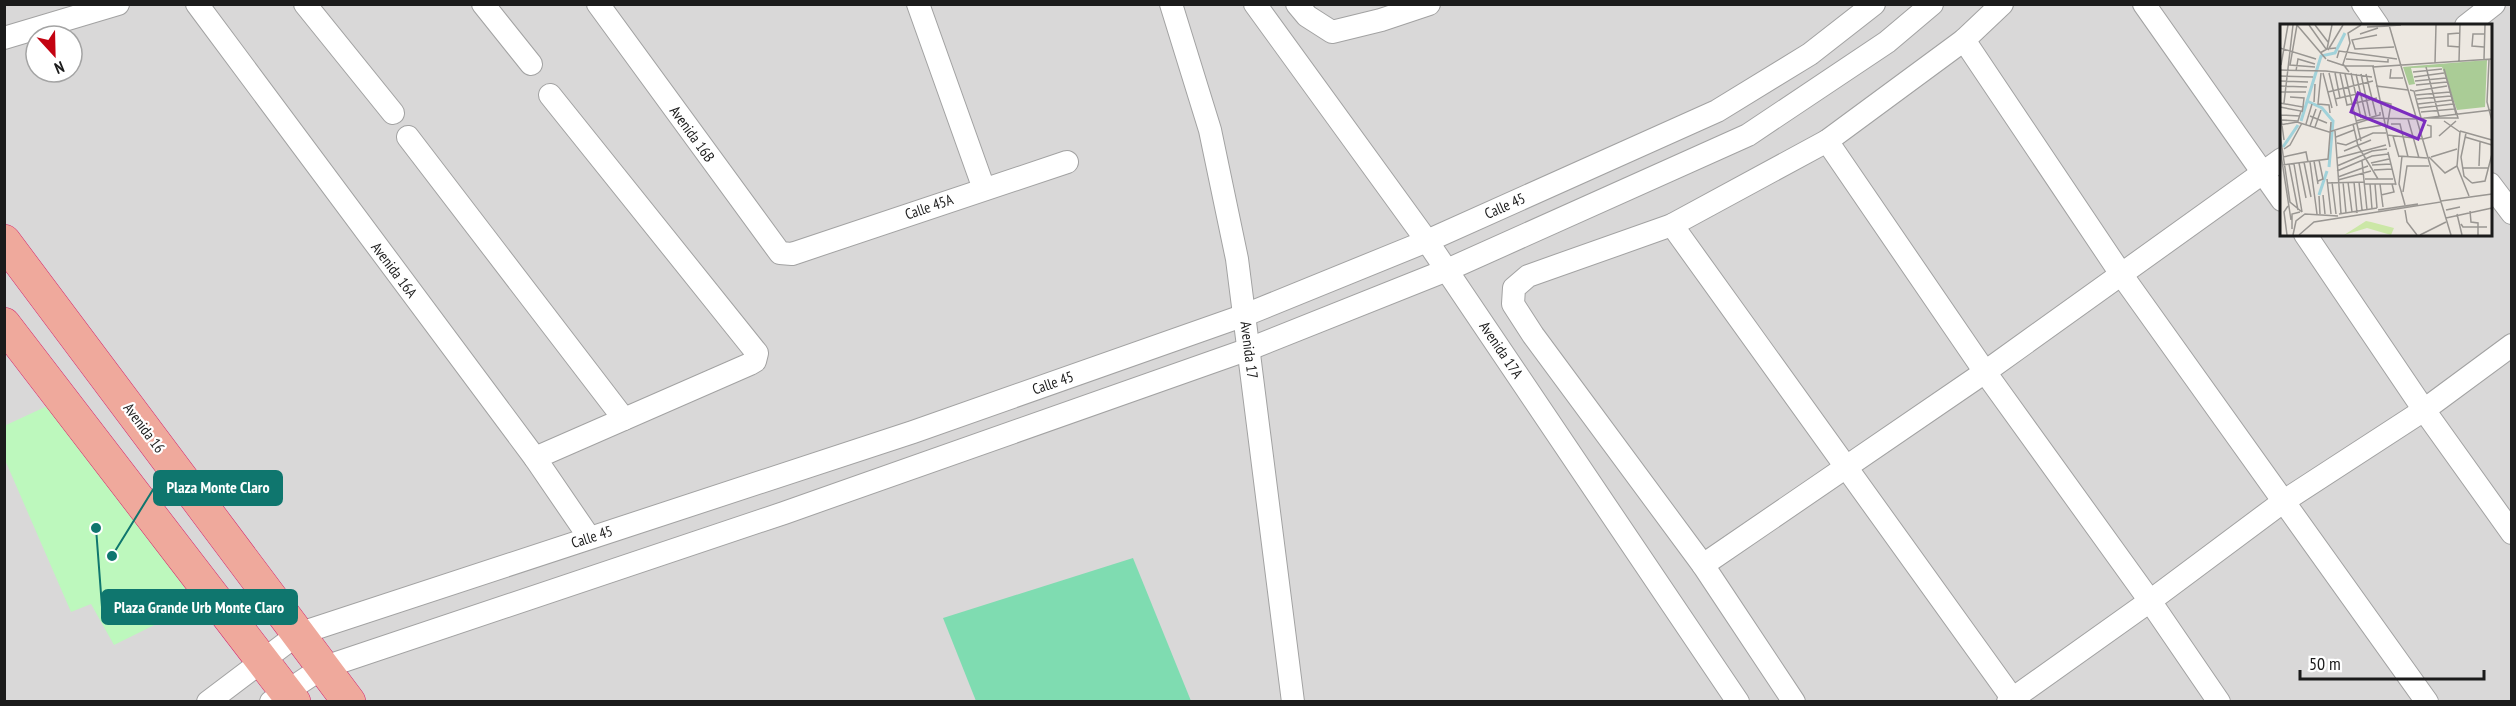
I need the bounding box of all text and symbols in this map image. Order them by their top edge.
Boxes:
north arrow [24,24,84,84]
inset map [2280,24,2492,236]
text: N [52,57,67,79]
street label: Avenida 16B [666,102,719,165]
street label: Calle 45 [1481,188,1528,223]
street label: Calle 45A [902,189,956,224]
street label: Avenida 16A [367,238,422,302]
street label: Avenida 17A [1476,318,1528,383]
street label: Avenida 17 [1237,320,1262,380]
street label: Calle 45 [1030,367,1076,398]
street label: Avenida 16 [119,399,169,457]
callout: Plaza Monte Claro [154,471,282,505]
text: Plaza Monte Claro [166,477,270,497]
street label: Calle 45 [569,521,615,552]
callout: Plaza Grande Urb Monte Claro [102,590,297,624]
text: Plaza Grande Urb Monte Claro [114,597,284,617]
scale bar [2300,643,2484,681]
text: 50 m [2309,652,2341,675]

